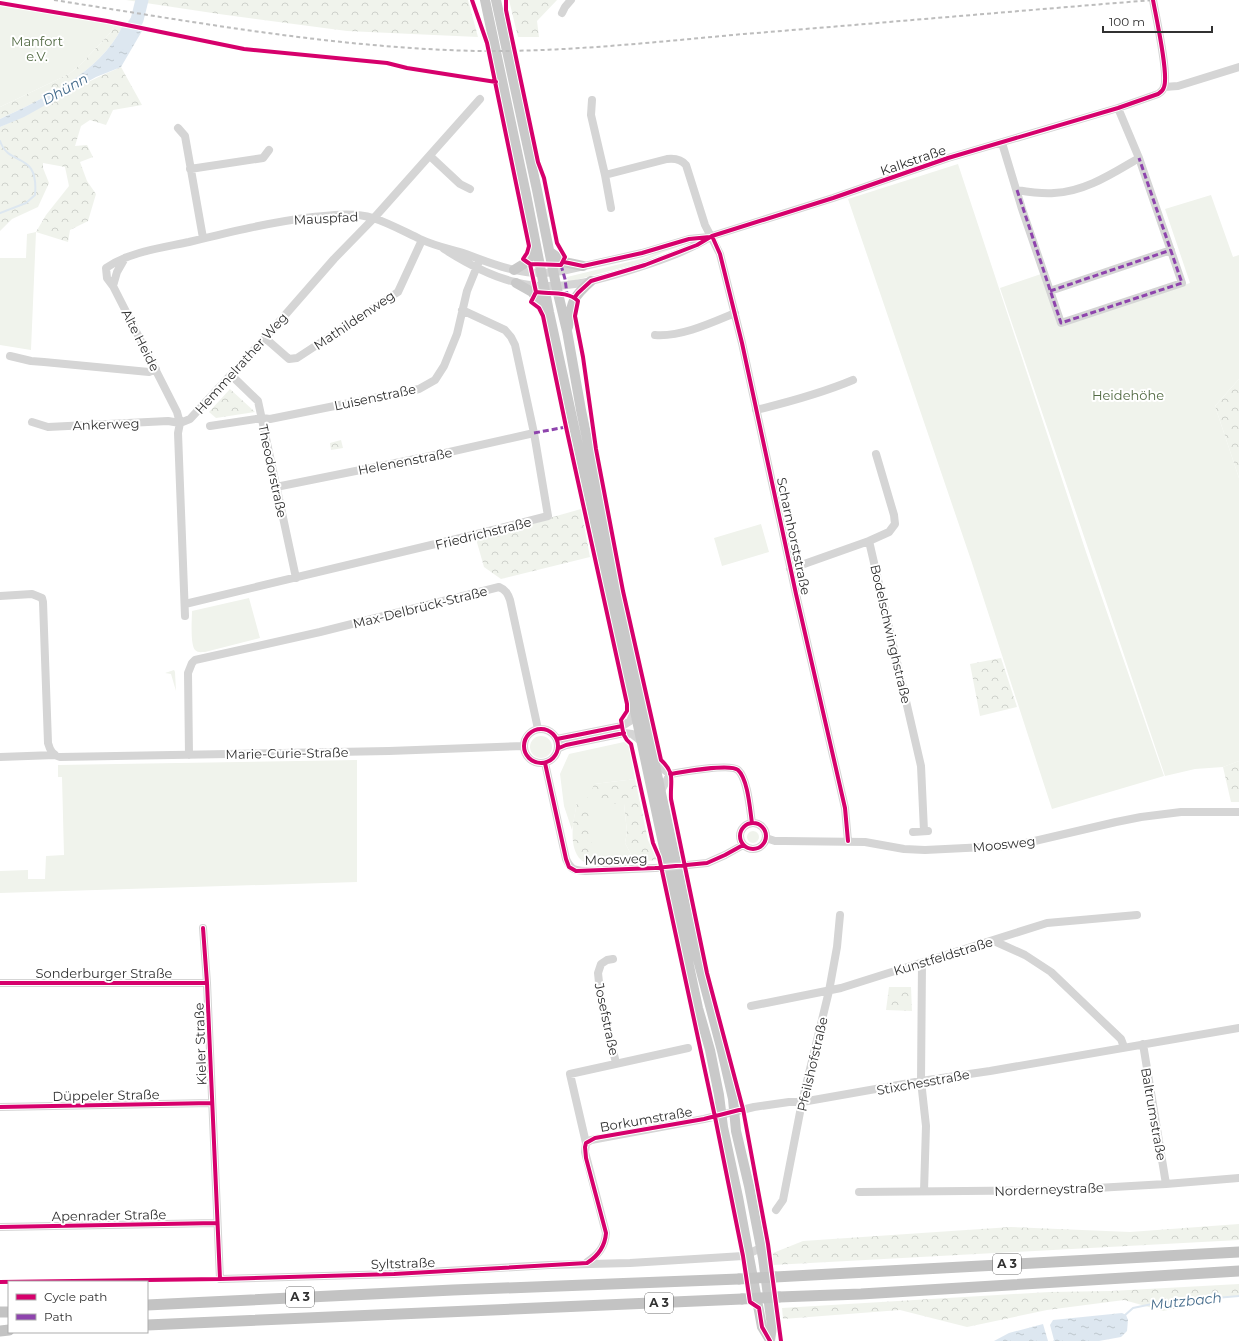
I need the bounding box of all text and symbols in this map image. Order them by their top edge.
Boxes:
scale bar [1103,8,1212,34]
text: 100 m [1109,14,1145,29]
park label: Manfort e.V. [11,33,63,64]
water label: Dhünn [39,69,91,109]
street label: Kalkstraße [878,141,948,179]
street label: Mauspfad [293,208,359,228]
street label: Mathildenweg [310,287,398,353]
street label: Alte Heide [119,306,164,374]
street label: Hemmelrather Weg [191,309,291,417]
street label: Luisenstraße [333,380,418,413]
park label: Heidehöhe [1092,387,1164,403]
street label: Ankerweg [72,415,140,433]
street label: Theodorstraße [255,423,291,519]
street label: Helenenstraße [356,444,454,478]
street label: Scharnhorststraße [774,476,814,596]
street label: Friedrichstraße [433,513,533,553]
street label: Bodelschwinghstraße [867,563,915,705]
street label: Max-Delbrück-Straße [351,582,489,631]
street label: Marie-Curie-Straße [225,744,349,762]
street label: Moosweg [972,833,1036,855]
street label: Moosweg [584,850,648,868]
street label: Kunstfeldstraße [891,933,995,979]
street label: Sonderburger Straße [36,965,173,981]
street label: Josefstraße [591,980,623,1057]
street label: Kieler Straße [191,1002,209,1086]
street label: Pfeilshofstraße [793,1015,831,1113]
street label: Stixchesstraße [875,1066,971,1098]
street label: Baltrumstraße [1138,1066,1170,1162]
street label: Düppeler Straße [52,1086,160,1104]
street label: Borkumstraße [598,1103,694,1135]
street label: Norderneystraße [994,1179,1104,1199]
street label: Apenrader Straße [52,1206,167,1224]
street label: Syltstraße [371,1254,436,1272]
road number: A 3 [993,1254,1021,1274]
legend [8,1281,148,1333]
road number: A 3 [286,1287,314,1307]
water label: Mutzbach [1149,1288,1223,1314]
text: Cycle path [44,1289,107,1304]
road number: A 3 [645,1293,673,1313]
text: Path [44,1309,73,1324]

